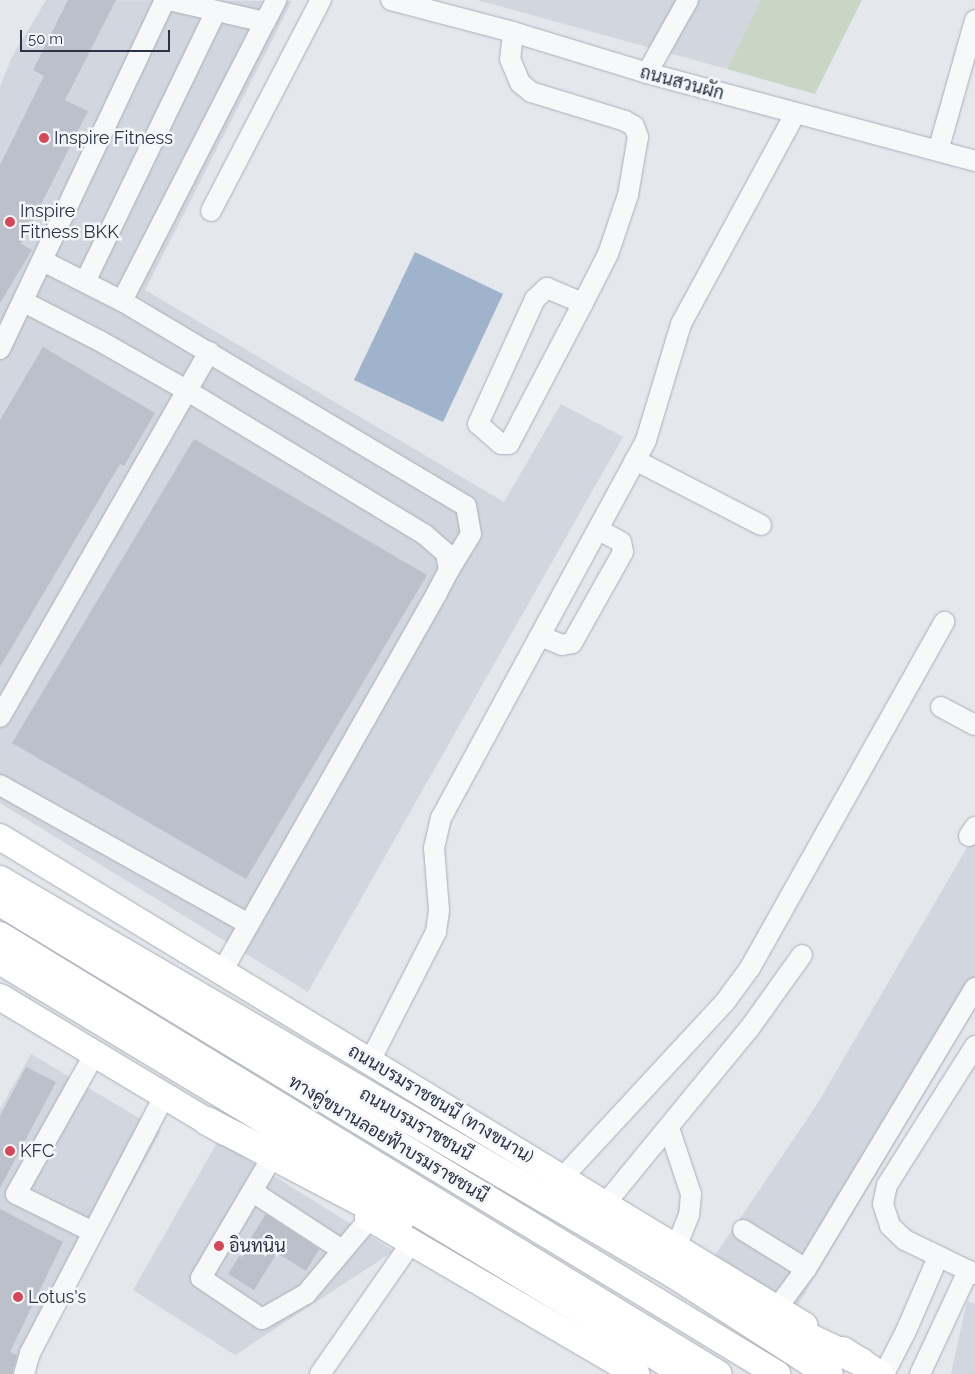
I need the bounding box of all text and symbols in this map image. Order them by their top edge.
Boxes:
scale bar [22,20,172,52]
text: 50 m [28,30,63,48]
street label: ถนนสวนผัก [638,61,726,105]
place label: Inspire Fitness [54,127,173,149]
marker: Inspire Fitness [38,132,50,144]
place label: Inspire Fitness BKK [20,201,119,243]
marker: Inspire Fitness BKK [4,216,16,228]
street label: ถนนบรมราชชนนี (ทางขนาน) [344,1040,538,1168]
street label: ทางคู่ขนานลอยฟ้าบรมราชชนนี [285,1071,491,1207]
street label: ถนนบรมราชชนนี [356,1083,476,1165]
place label: KFC [20,1140,54,1162]
marker: KFC [4,1145,16,1157]
place label: อินทนิน [229,1235,286,1257]
marker: อินทนิน [213,1240,225,1252]
place label: Lotus's [28,1286,86,1308]
marker: Lotus's [12,1291,24,1303]

